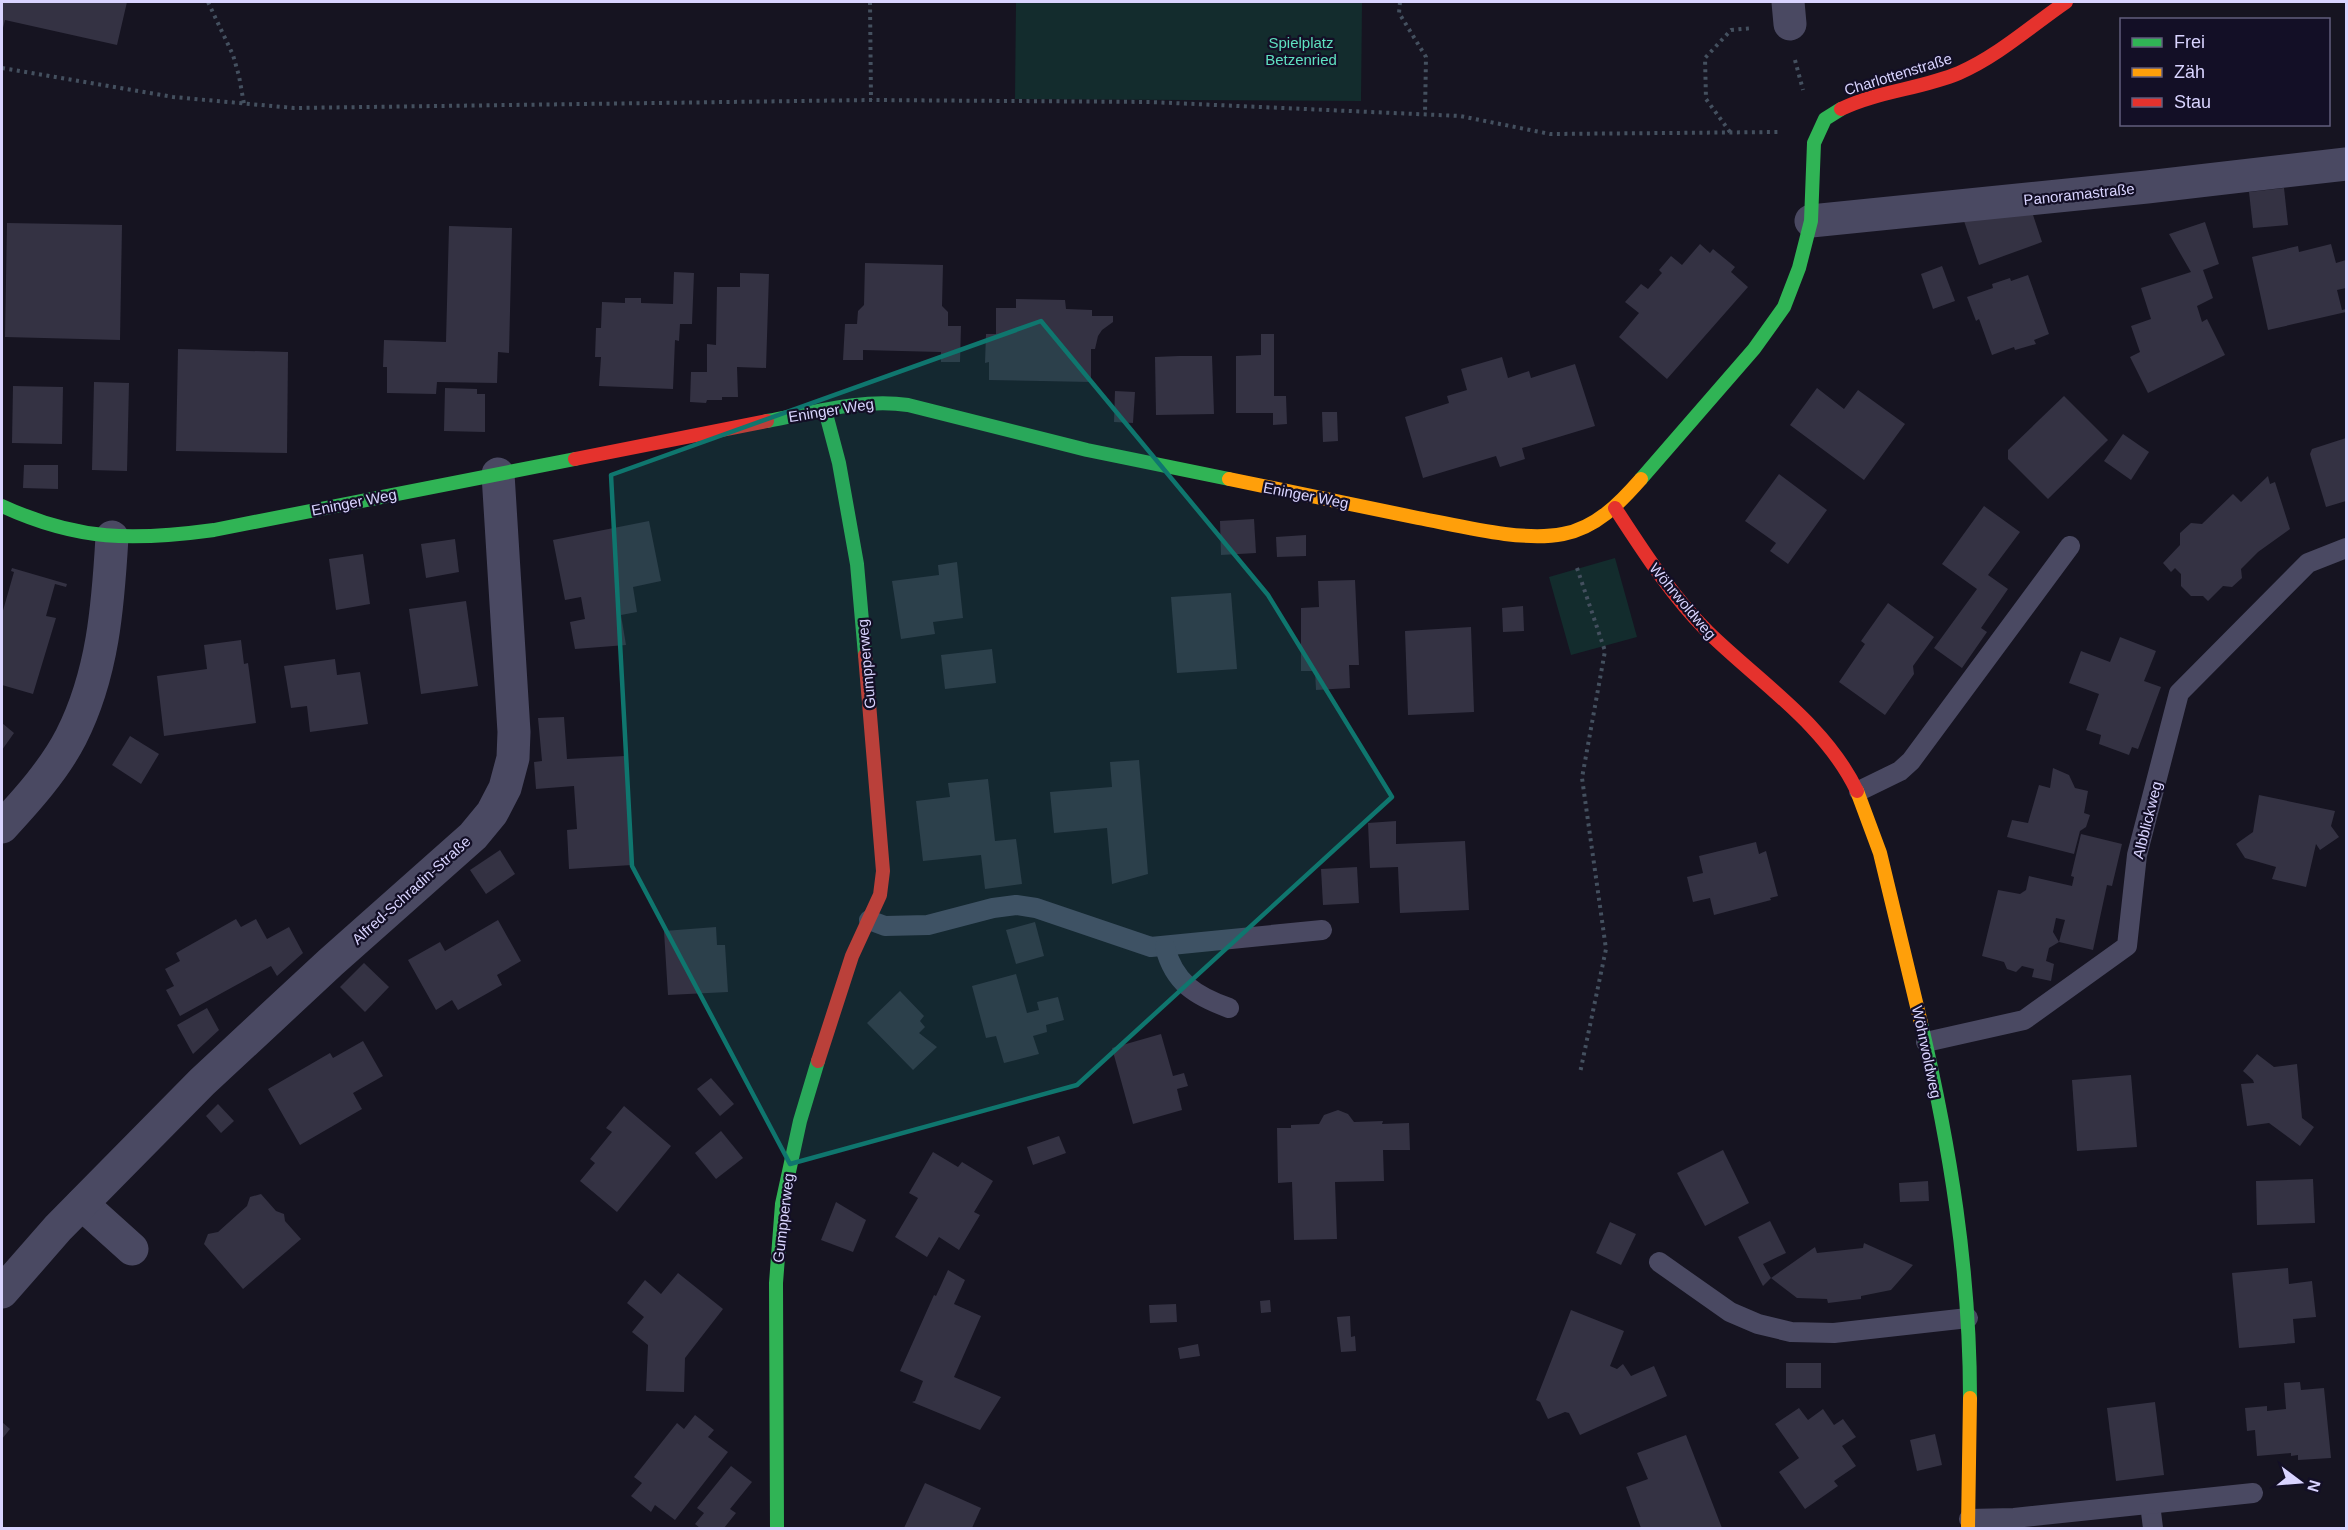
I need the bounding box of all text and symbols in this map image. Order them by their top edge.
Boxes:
legend [2120,18,2330,126]
text: Frei [2174,32,2205,52]
park label: Spielplatz Betzenried [1265,34,1337,68]
street label: Charlottenstraße [1842,50,1954,98]
text: Zäh [2174,62,2205,82]
text: Stau [2174,92,2211,112]
street label: Panoramastraße [2023,180,2135,208]
street label: Eninger Weg [787,395,875,425]
street label: Eninger Weg [1262,478,1350,512]
street label: Eninger Weg [310,485,398,519]
street label: Wöhrwoldweg [1646,559,1720,643]
street label: Gumpperweg [854,618,878,710]
street label: Albblickweg [2129,780,2165,860]
street label: Alfred-Schradin-Straße [348,832,474,948]
street label: Wöhrwoldweg [1909,1004,1945,1100]
street label: Gumpperweg [769,1172,797,1264]
north arrow [2270,1452,2330,1512]
text: N [2304,1478,2324,1494]

